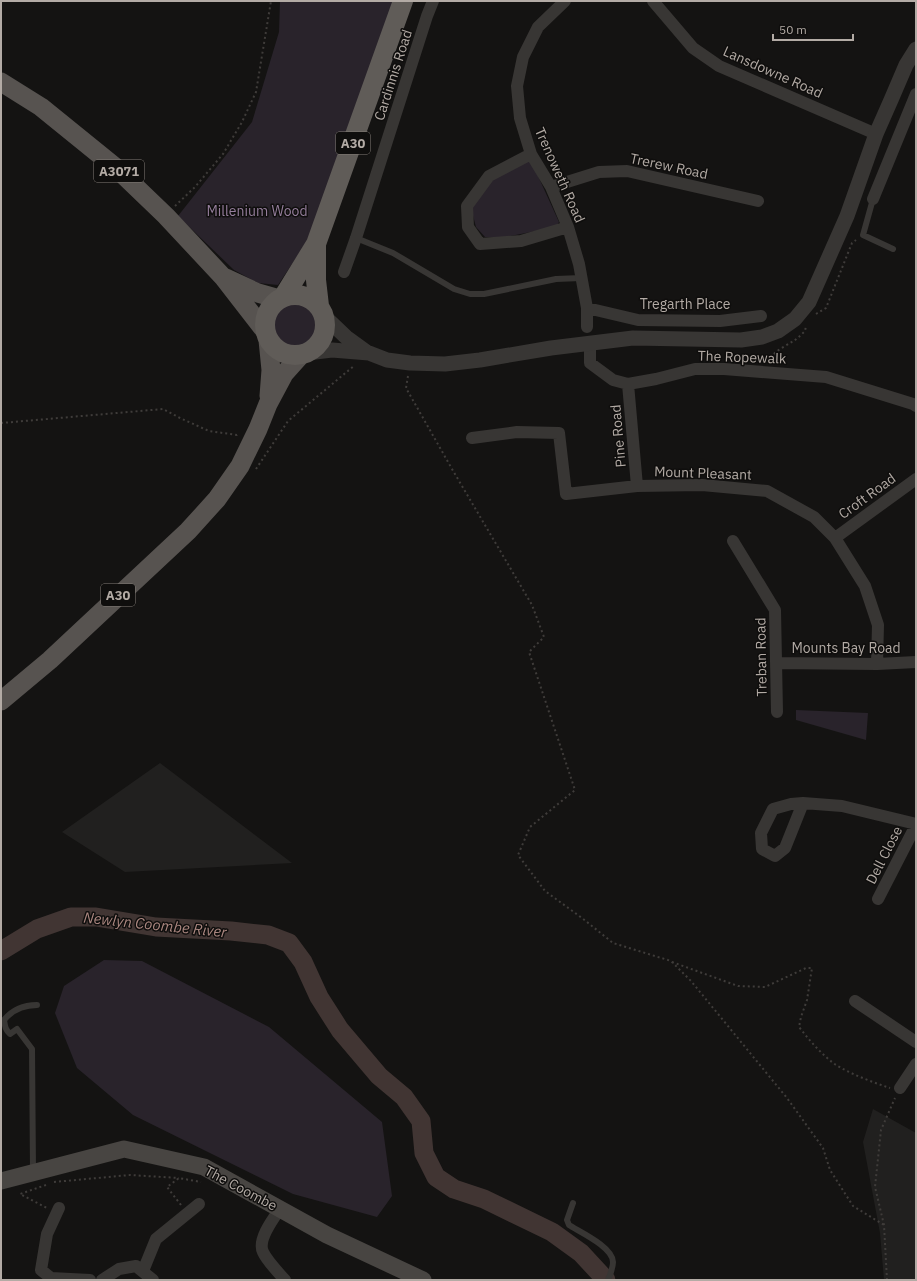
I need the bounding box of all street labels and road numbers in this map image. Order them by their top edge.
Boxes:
street label: Cardinnis Road [370,27,416,123]
street label: Lansdowne Road [720,42,826,102]
street label: Trenoweth Road [531,124,589,226]
road number: A30 [336,132,370,154]
street label: Trerew Road [628,149,710,183]
road number: A3071 [94,160,144,182]
street label: Tregarth Place [640,295,731,313]
street label: The Ropewalk [697,346,787,368]
street label: Pine Road [606,404,630,468]
street label: Mount Pleasant [654,462,752,484]
street label: Croft Road [835,469,899,523]
road number: A30 [101,584,135,606]
street label: Treban Road [751,617,771,697]
street label: Mounts Bay Road [791,639,901,657]
street label: Dell Close [862,823,906,887]
street label: The Coombe [202,1161,281,1215]

